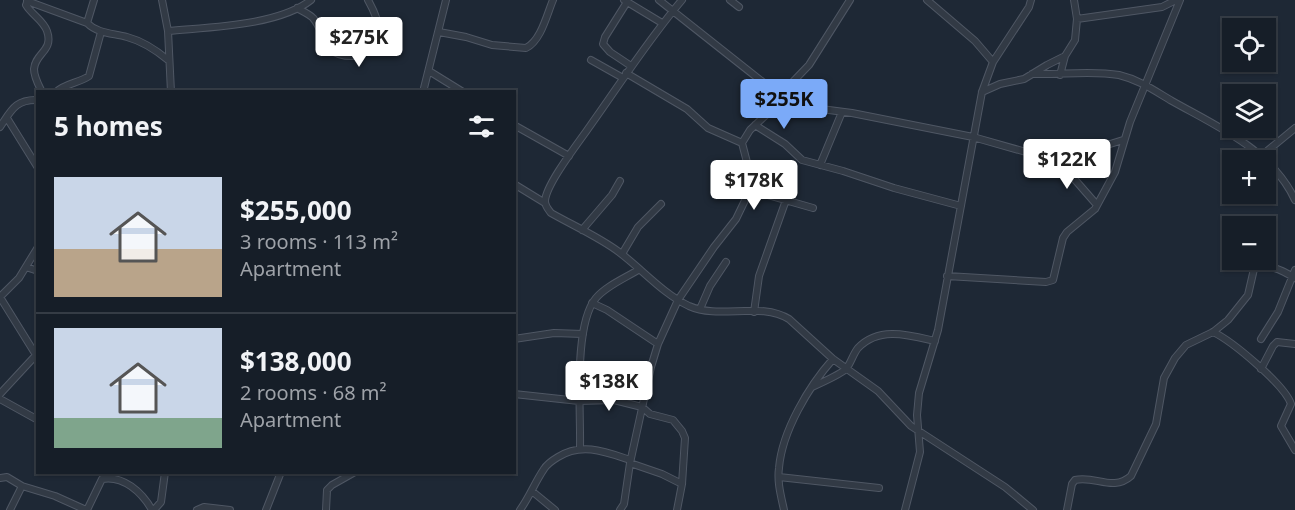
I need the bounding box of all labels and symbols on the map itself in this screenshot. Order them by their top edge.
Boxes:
pin: $275K [317,17,401,68]
pin: $255K [742,79,826,130]
pin: $122K [1025,139,1109,190]
pin: $178K [712,160,796,211]
pin: $138K [567,361,651,412]

